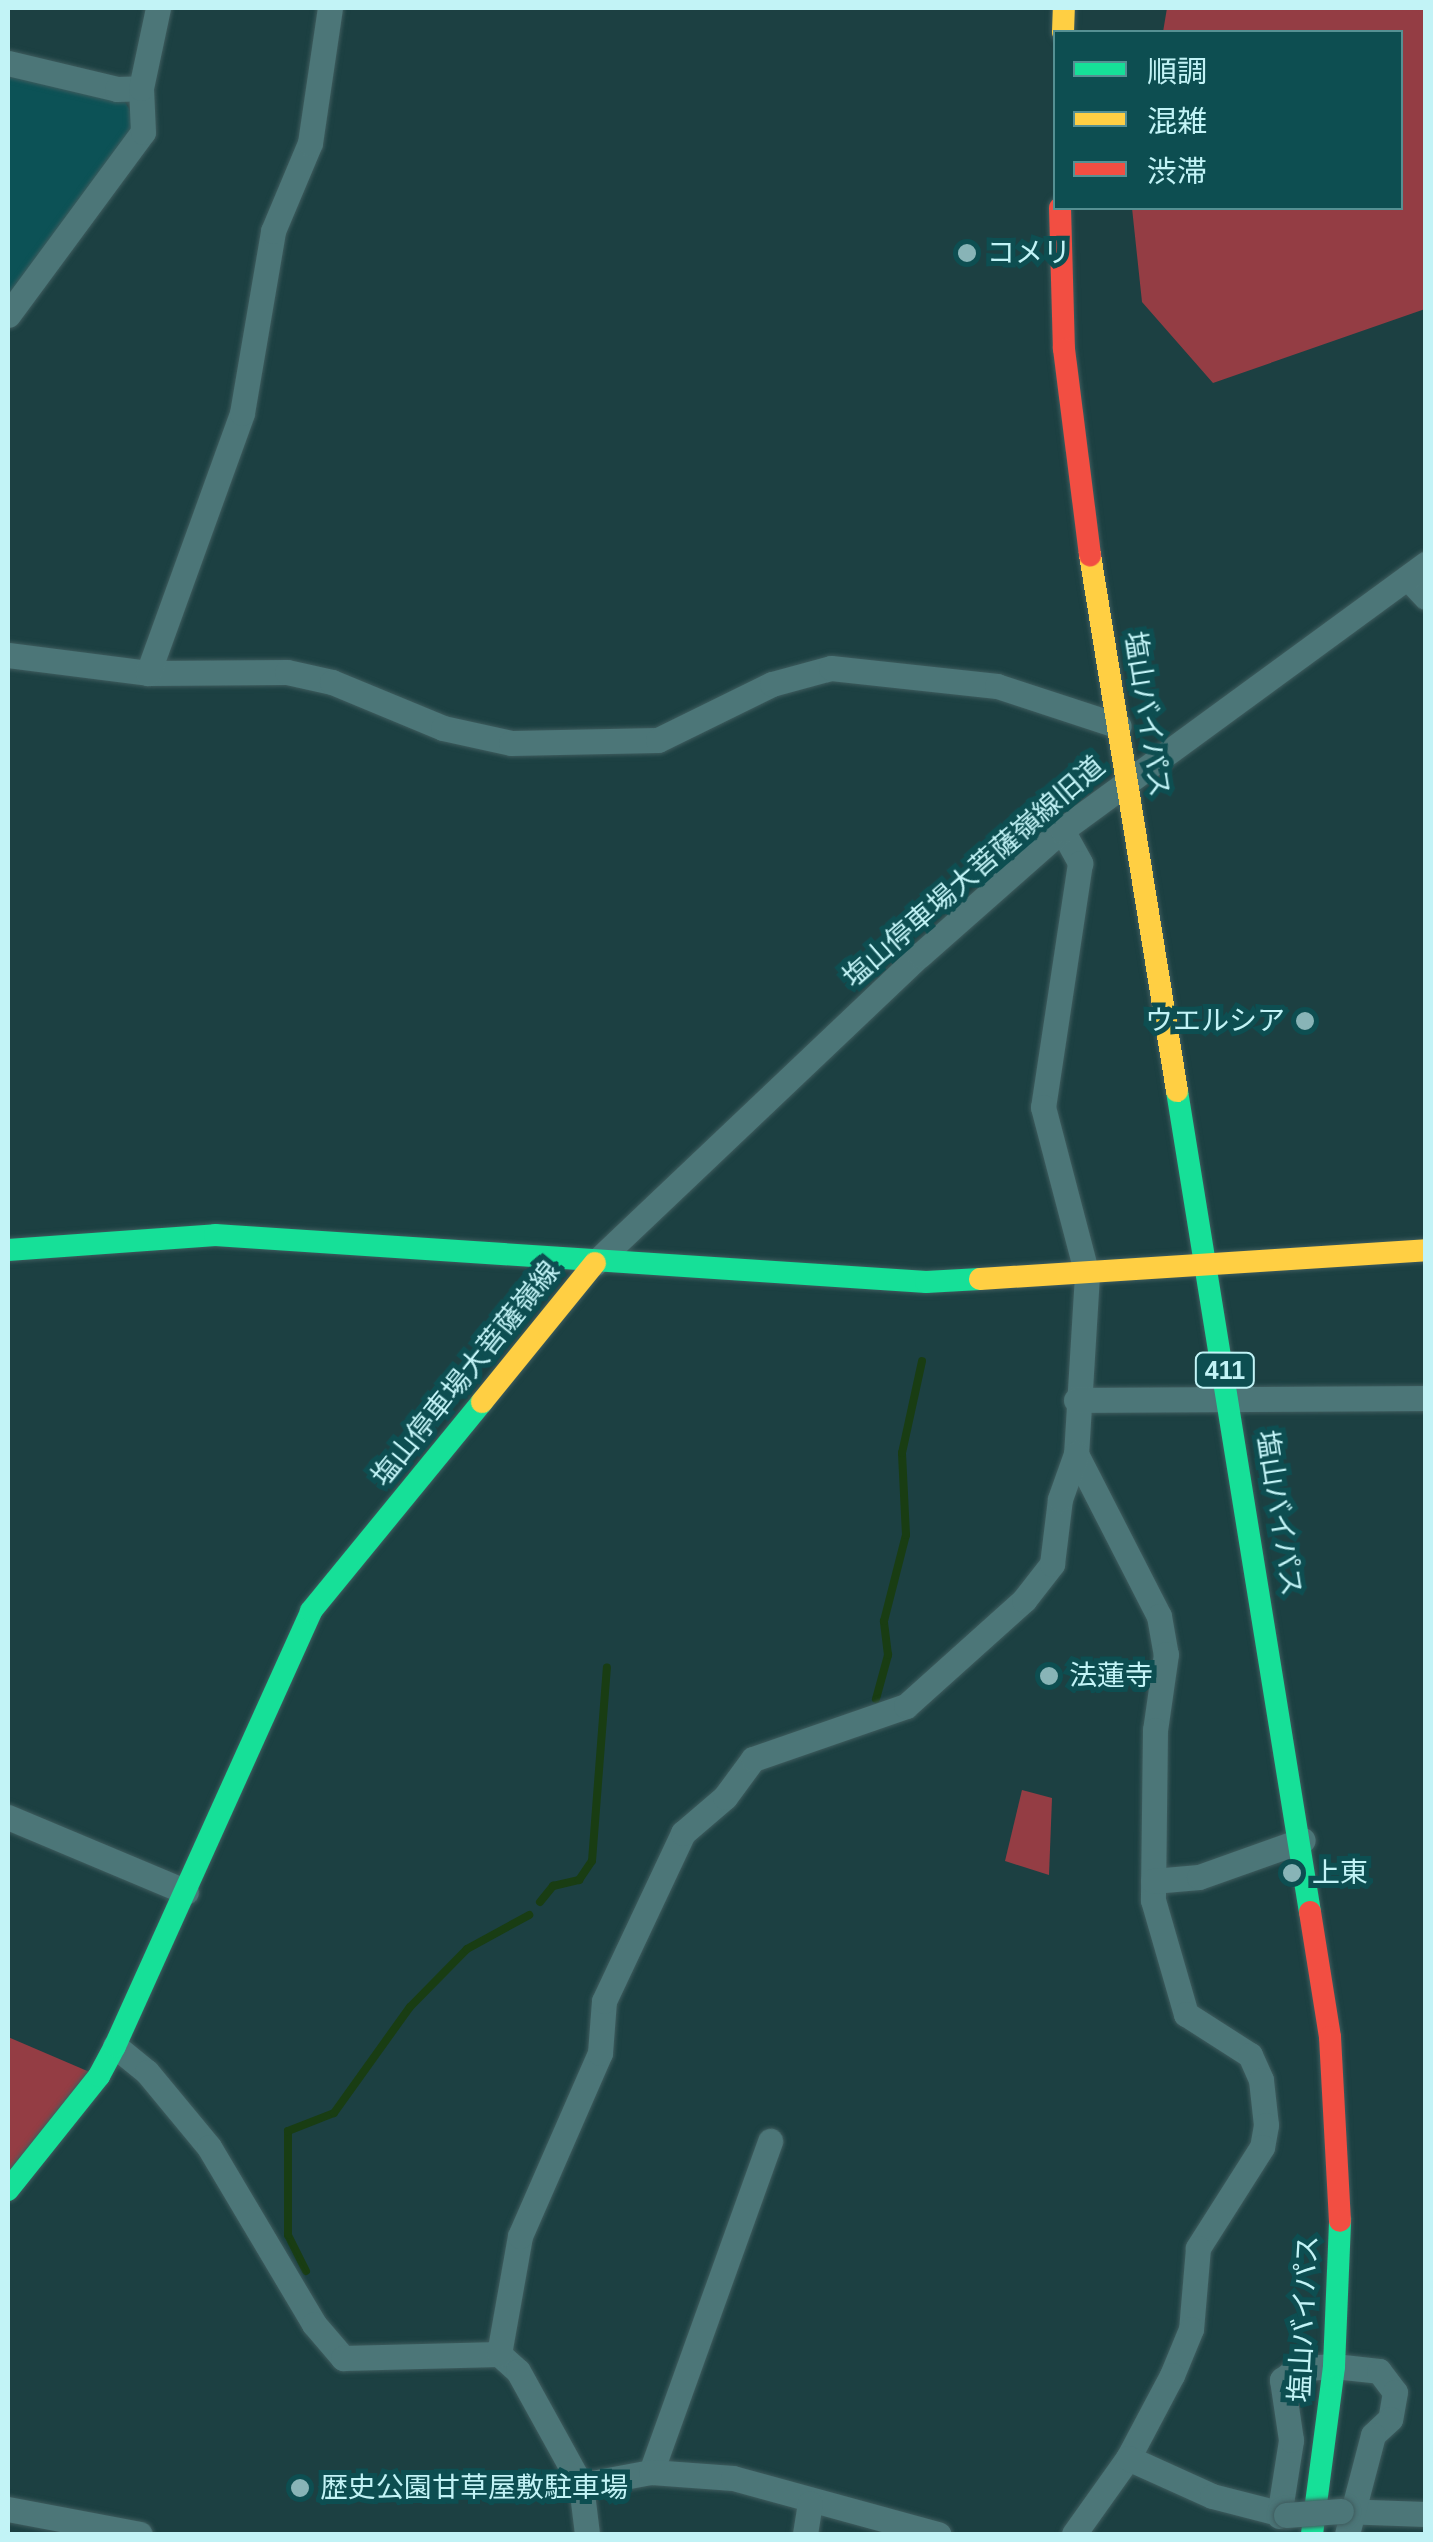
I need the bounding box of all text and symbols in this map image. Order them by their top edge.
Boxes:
legend [1053,30,1403,210]
text: 順調 [1147,55,1207,88]
text: 混雑 [1147,105,1207,138]
text: 渋滞 [1147,155,1207,188]
place label: コメリ [987,236,1071,270]
marker: コメリ [956,242,978,264]
street label: 塩山バイパス [1117,628,1177,800]
street label: 塩山停車場大菩薩嶺線旧道 [836,749,1112,995]
place label: ウエルシア [1145,1004,1285,1038]
marker: ウエルシア [1294,1010,1316,1032]
street label: 塩山停車場大菩薩嶺線 [365,1255,567,1493]
road number: 411 [1192,1350,1258,1390]
street label: 塩山バイパス [1249,1427,1309,1599]
place label: 法蓮寺 [1069,1659,1153,1693]
marker: 法蓮寺 [1038,1665,1060,1687]
place label: 上東 [1312,1856,1368,1890]
marker: 上東 [1281,1862,1303,1884]
street label: 塩山バイパス [1283,2234,1325,2404]
place label: 歴史公園甘草屋敷駐車場 [320,2471,628,2505]
marker: 歴史公園甘草屋敷駐車場 [289,2477,311,2499]

